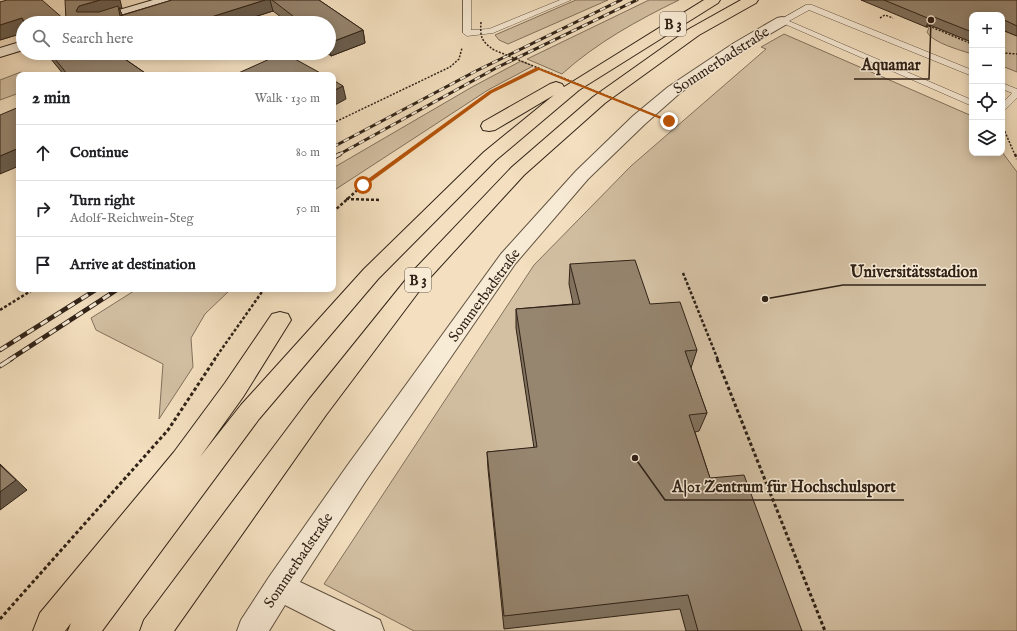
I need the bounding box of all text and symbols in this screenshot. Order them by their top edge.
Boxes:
road number: B 3 [660,12,686,36]
map controls [969,12,1005,156]
button: + [969,12,1005,48]
search box [16,16,336,60]
street label: Sommerbadstraße [670,22,773,99]
icon: search [30,27,52,49]
text: Search here [62,29,133,48]
button: − [969,48,1005,84]
callout: Aquamar [854,51,929,79]
text: Aquamar [860,56,921,76]
button: locate [969,84,1005,120]
text: 2 min [32,88,70,109]
text: Walk · 130 m [255,90,320,107]
route end [660,112,678,130]
button: layers [969,120,1005,156]
icon: ahead [32,142,54,164]
text: Continue [70,143,128,162]
text: 80 m [296,144,320,161]
route start [354,176,372,194]
text: Turn right [70,191,135,210]
icon: right [32,198,54,220]
text: 50 m [296,200,320,217]
text: Adolf-Reichwein-Steg [70,210,194,227]
street label: Sommerbadstraße [444,245,525,346]
icon: arrive [32,254,54,276]
text: Arrive at destination [70,255,196,274]
callout: Universitätsstadion [843,257,986,285]
text: Universitätsstadion [849,263,978,283]
road number: B 3 [405,268,431,292]
callout: A|01 Zentrum für Hochschulsport [665,472,904,500]
text: A|01 Zentrum für Hochschulsport [671,478,896,498]
street label: Sommerbadstraße [260,509,337,612]

